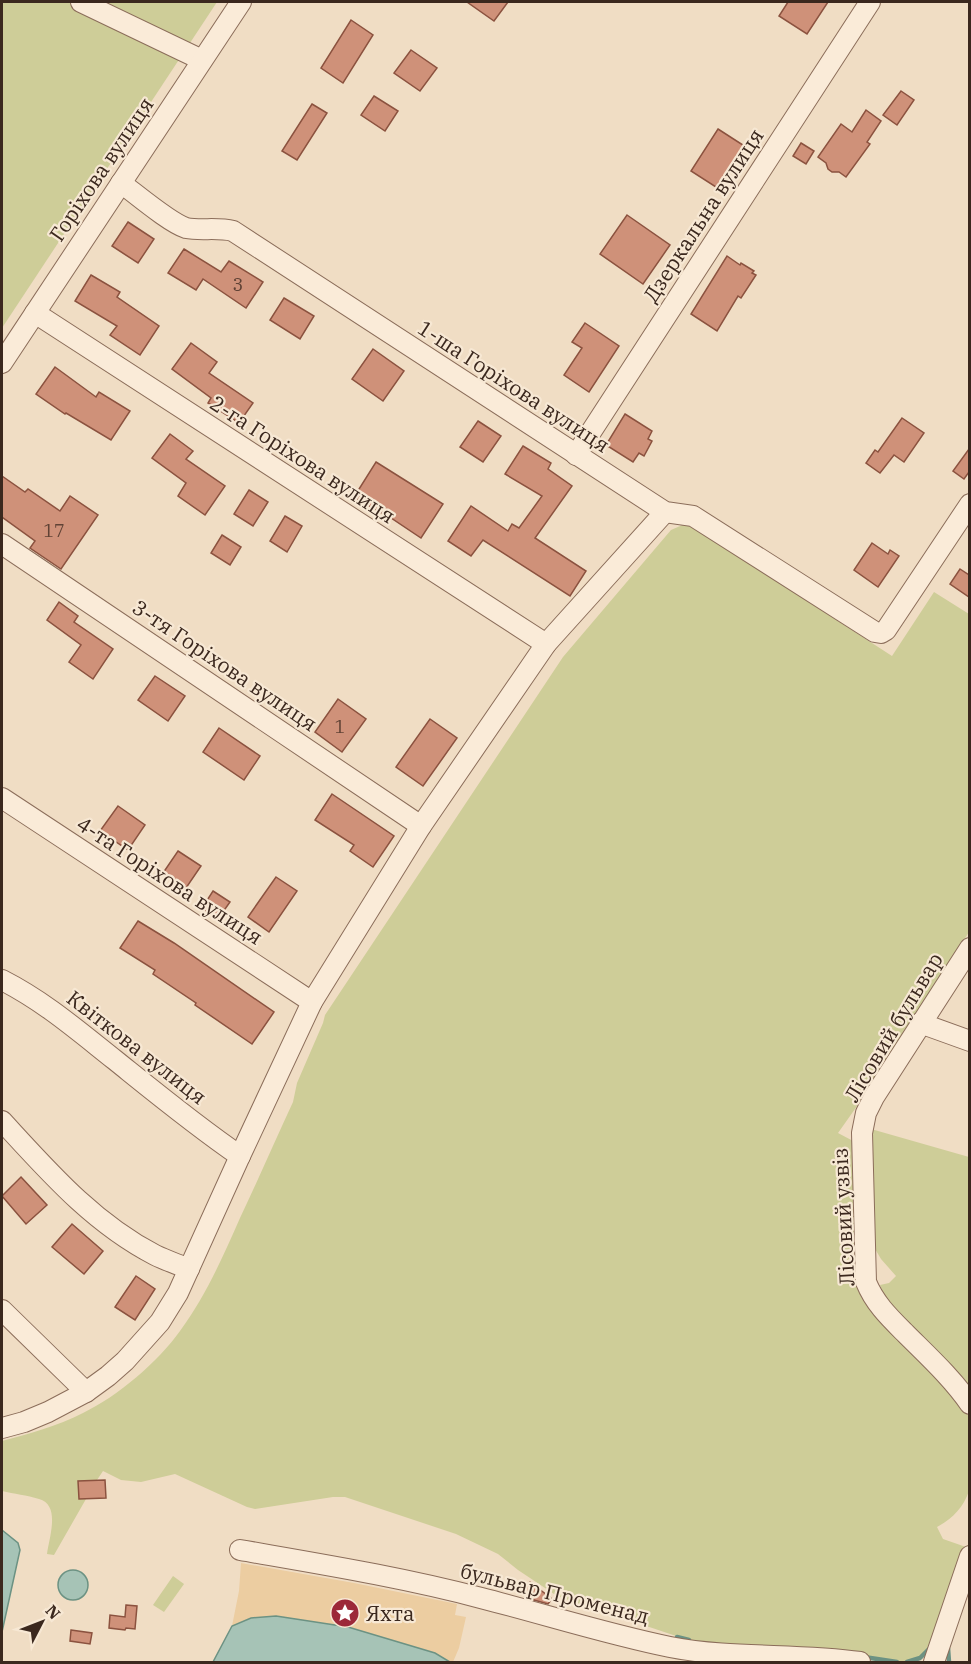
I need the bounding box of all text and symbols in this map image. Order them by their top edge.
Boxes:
street label: Горіхова вулиця [42,91,160,247]
street label: Дзеркальна вулиця [636,123,770,307]
house number: 3 [233,273,243,296]
street label: 1-ша Горіхова вулиця [413,313,615,459]
street label: 2-га Горіхова вулиця [205,389,401,529]
house number: 17 [43,519,65,542]
street label: 3-тя Горіхова вулиця [127,593,323,737]
house number: 1 [335,715,345,738]
street label: 4-та Горіхова вулиця [72,809,268,951]
street label: Лісовий бульвар [837,947,949,1107]
street label: Квіткова вулиця [61,984,213,1110]
street label: Лісовий узвіз [825,1147,861,1287]
street label: бульвар Променад [458,1556,652,1630]
north arrow [12,1592,72,1652]
place icon: Яхта [329,1597,361,1629]
place label: Яхта [366,1599,414,1627]
text: N [41,1601,65,1623]

